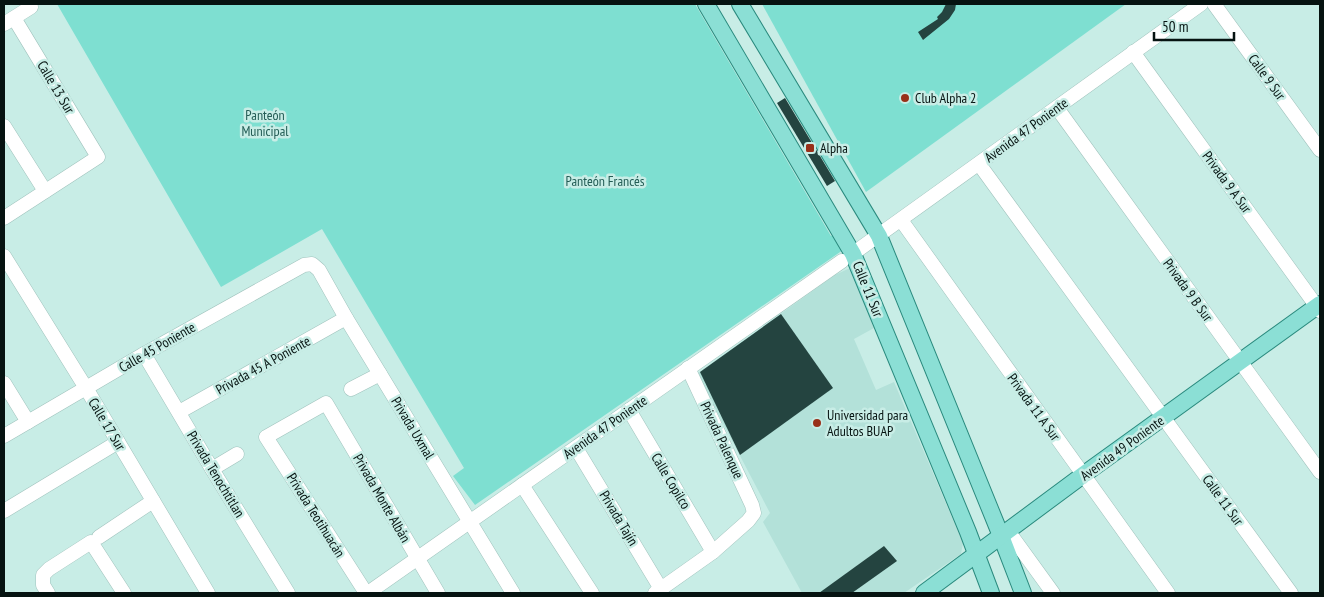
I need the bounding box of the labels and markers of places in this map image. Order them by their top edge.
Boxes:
place label: Club Alpha 2 [915,89,976,107]
marker: Club Alpha 2 [899,92,911,104]
place label: Alpha [820,139,848,157]
marker: Alpha [804,142,816,154]
place label: Universidad para Adultos BUAP [827,406,908,440]
marker: Universidad para Adultos BUAP [811,417,823,429]

